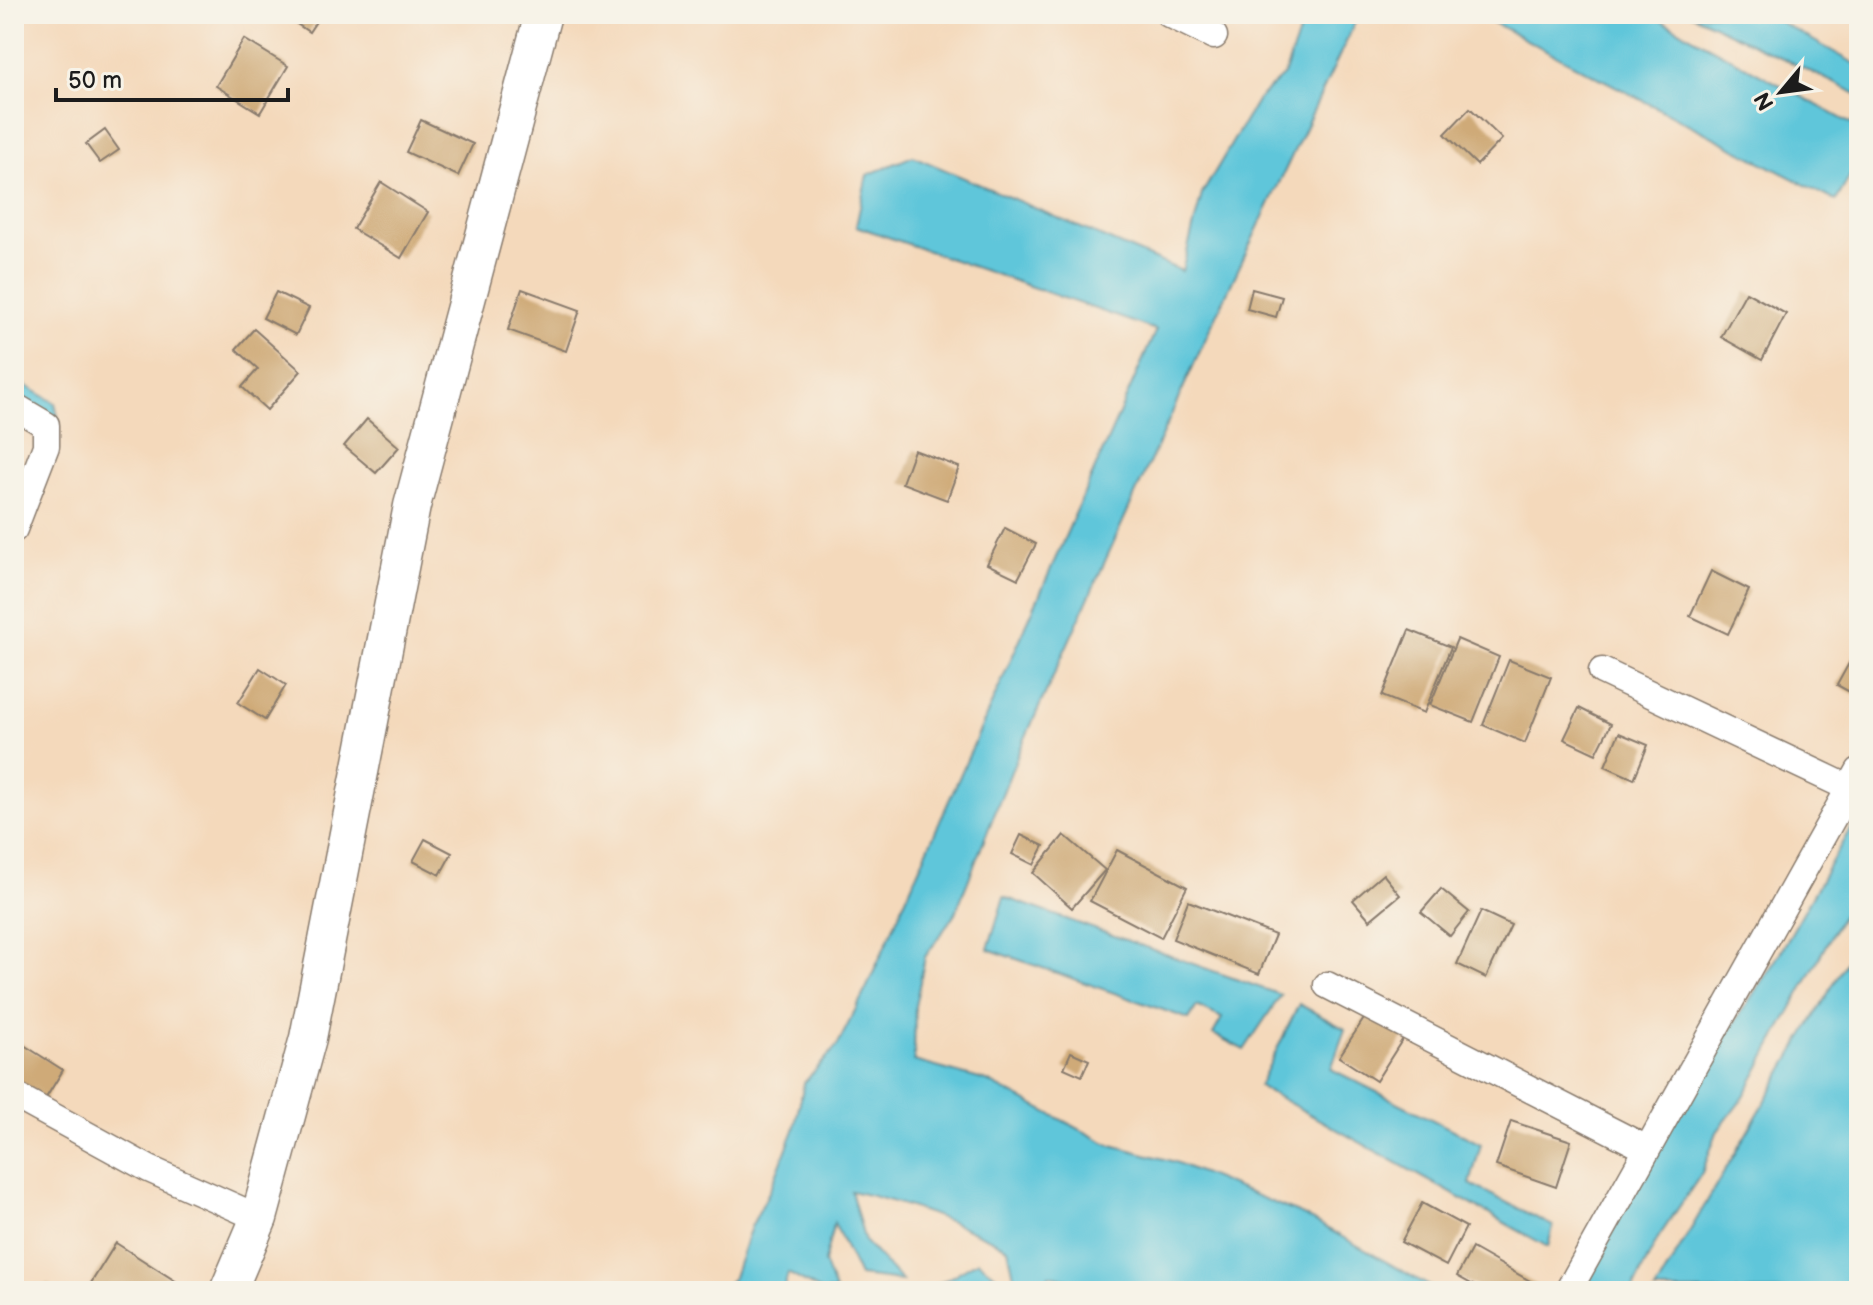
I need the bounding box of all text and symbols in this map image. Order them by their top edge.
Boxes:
scale bar [56,52,288,102]
north arrow [1741,52,1821,132]
text: 50 m [68,66,122,95]
text: N [1749,87,1781,115]

